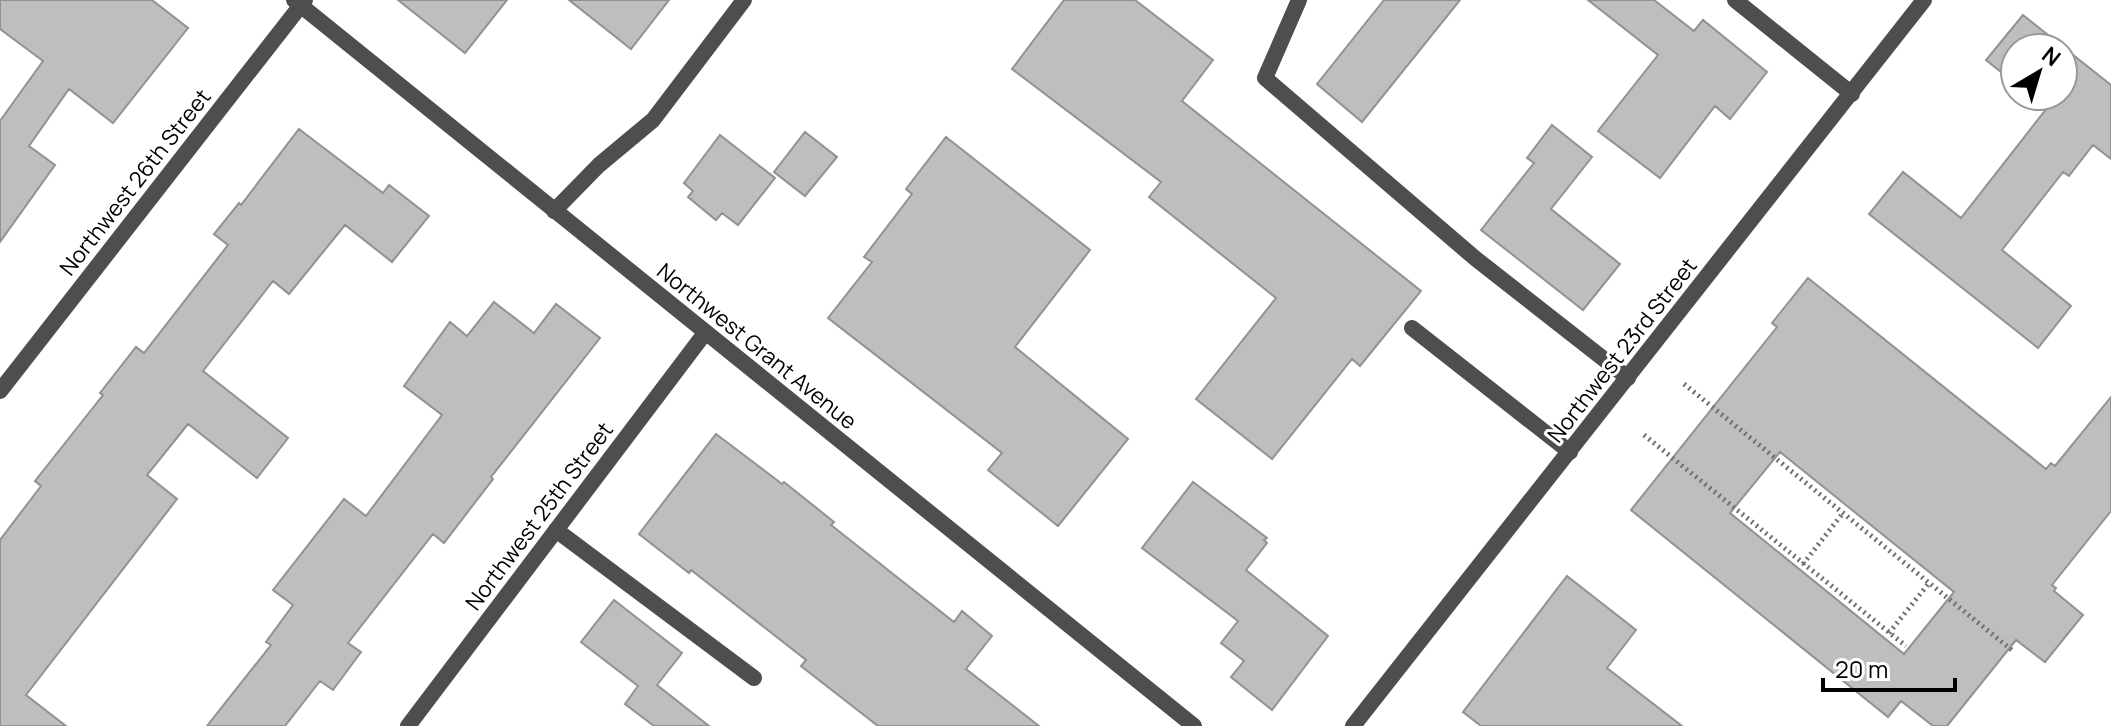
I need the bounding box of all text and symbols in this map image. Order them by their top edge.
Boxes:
north arrow [1999,32,2079,112]
text: N [2036,40,2067,73]
street label: Northwest 26th Street [53,82,217,281]
street label: Northwest 23rd Street [1540,251,1704,448]
street label: Northwest Grant Avenue [651,256,863,436]
street label: Northwest 25th Street [458,416,620,616]
scale bar [1823,642,1955,692]
text: 20 m [1835,652,1888,685]

